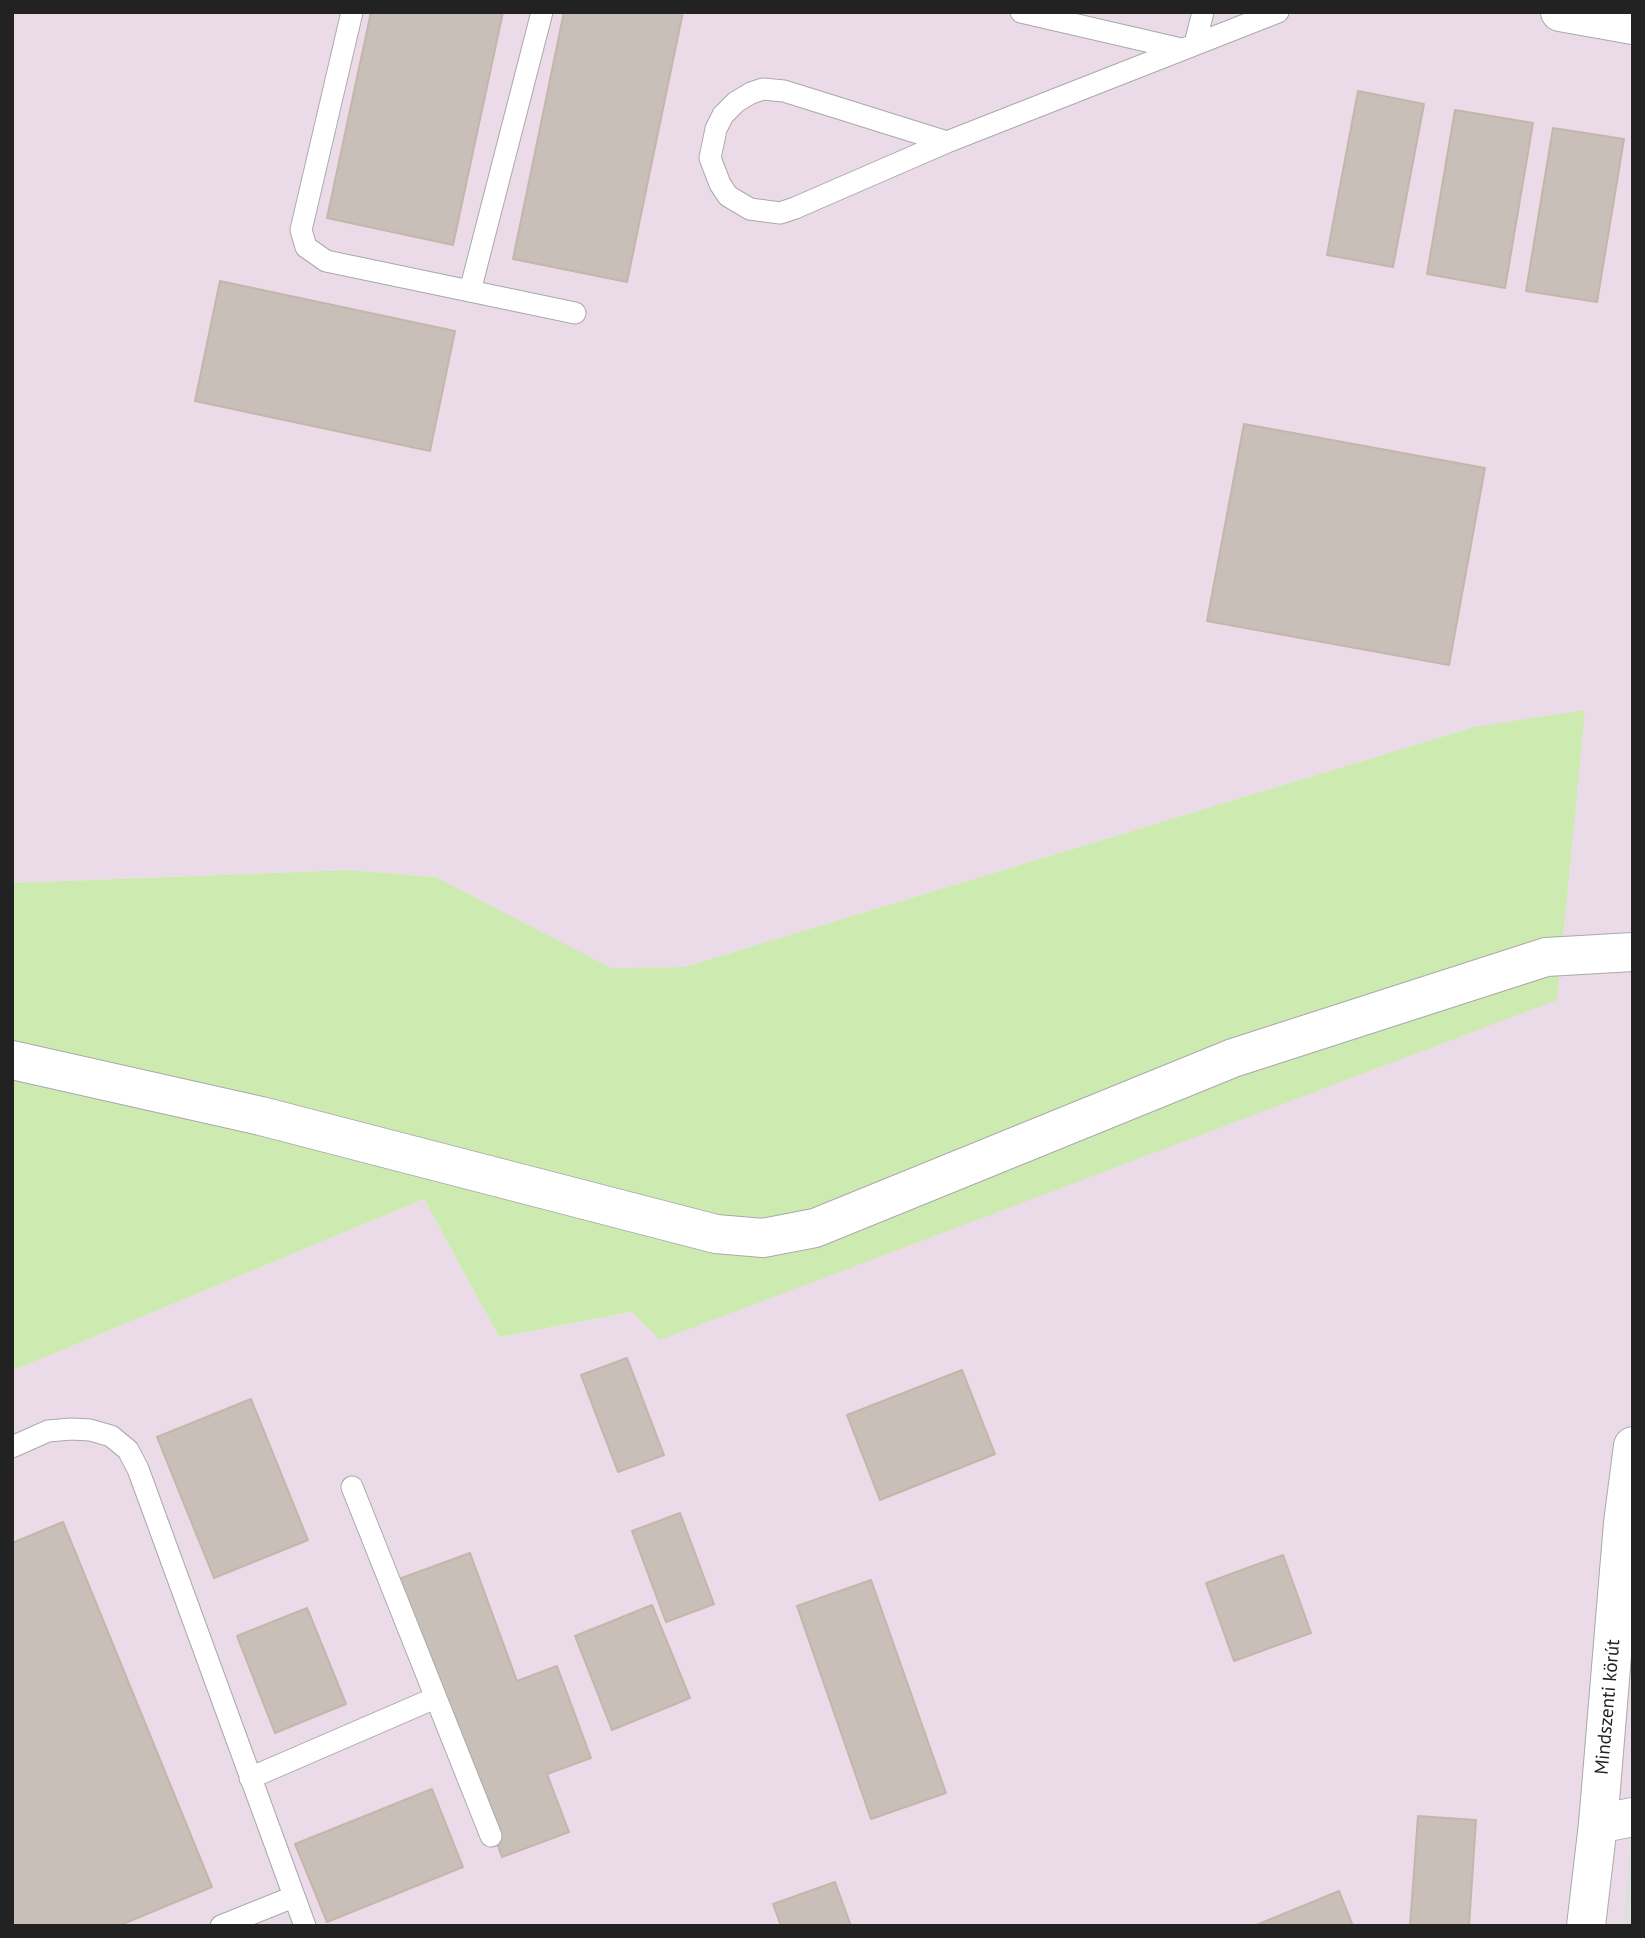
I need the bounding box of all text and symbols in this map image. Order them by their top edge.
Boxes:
street label: Mindszenti körút [1591,1638,1625,1776]

